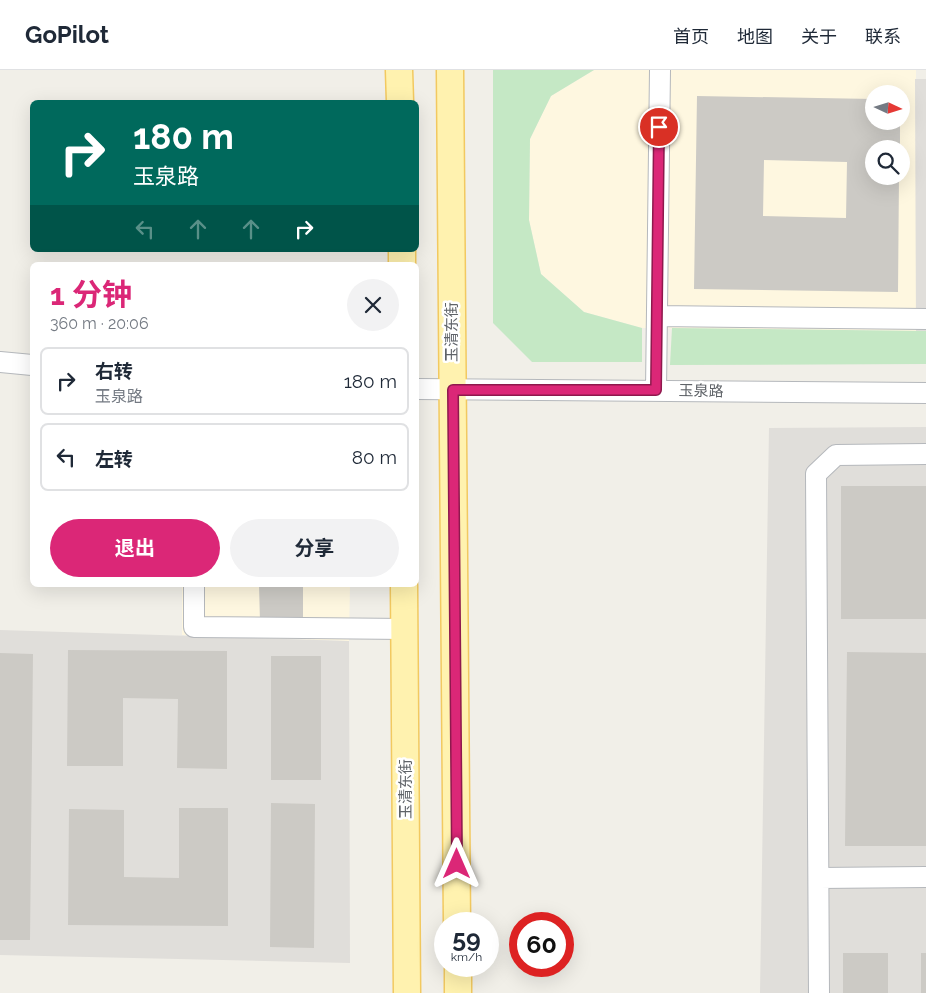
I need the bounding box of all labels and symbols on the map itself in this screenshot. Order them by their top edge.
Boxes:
north arrow [865,85,910,130]
pin [638,106,680,148]
street label: 玉清东街 [443,302,461,362]
street label: 玉泉路 [678,382,724,400]
street label: 玉清东街 [397,759,415,819]
position arrow [430,837,482,889]
speed limit sign: 60 [509,912,574,977]

